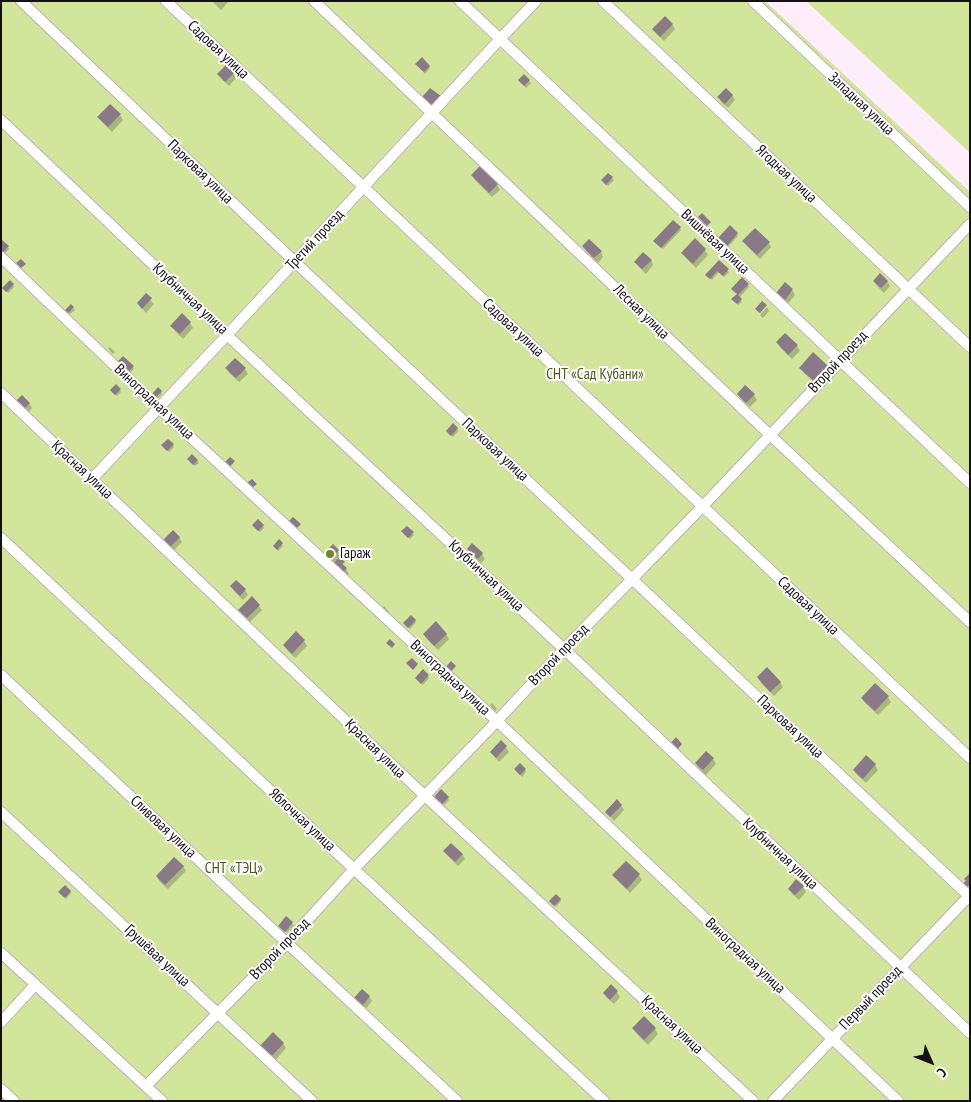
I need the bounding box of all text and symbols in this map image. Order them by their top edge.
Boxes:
street label: Садовая улица [183,17,253,83]
street label: Западная улица [824,69,898,139]
street label: Парковая улица [163,136,237,208]
street label: Ягодная улица [752,141,820,207]
street label: Третий проезд [282,206,348,274]
street label: Вишнёвая улица [677,206,753,278]
street label: Клубничная улица [148,259,232,339]
street label: Лесная улица [609,281,673,343]
street label: Садовая улица [478,295,548,361]
street label: Второй проезд [805,327,871,397]
street label: Виноградная улица [110,360,198,444]
park label: СНТ «Сад Кубани» [546,366,644,384]
street label: Парковая улица [458,415,532,485]
street label: Красная улица [48,437,116,503]
street label: Клубничная улица [444,536,528,616]
place label: Гараж [340,545,371,563]
marker: Гараж [324,548,336,560]
street label: Садовая улица [773,573,843,639]
street label: Второй проезд [525,621,593,689]
street label: Виноградная улица [406,636,494,720]
street label: Парковая улица [753,692,827,762]
street label: Красная улица [341,716,409,782]
street label: Яблочная улица [265,785,339,855]
street label: Сливовая улица [126,792,200,862]
street label: Клубничная улица [738,814,822,894]
park label: СНТ «ТЭЦ» [205,860,263,878]
street label: Виноградная улица [701,914,789,998]
street label: Второй проезд [246,915,314,983]
street label: Грушёвая улица [121,921,193,991]
street label: Первый проезд [836,962,906,1034]
street label: Красная улица [638,992,706,1058]
north arrow [906,1037,956,1087]
text: С [933,1064,950,1081]

